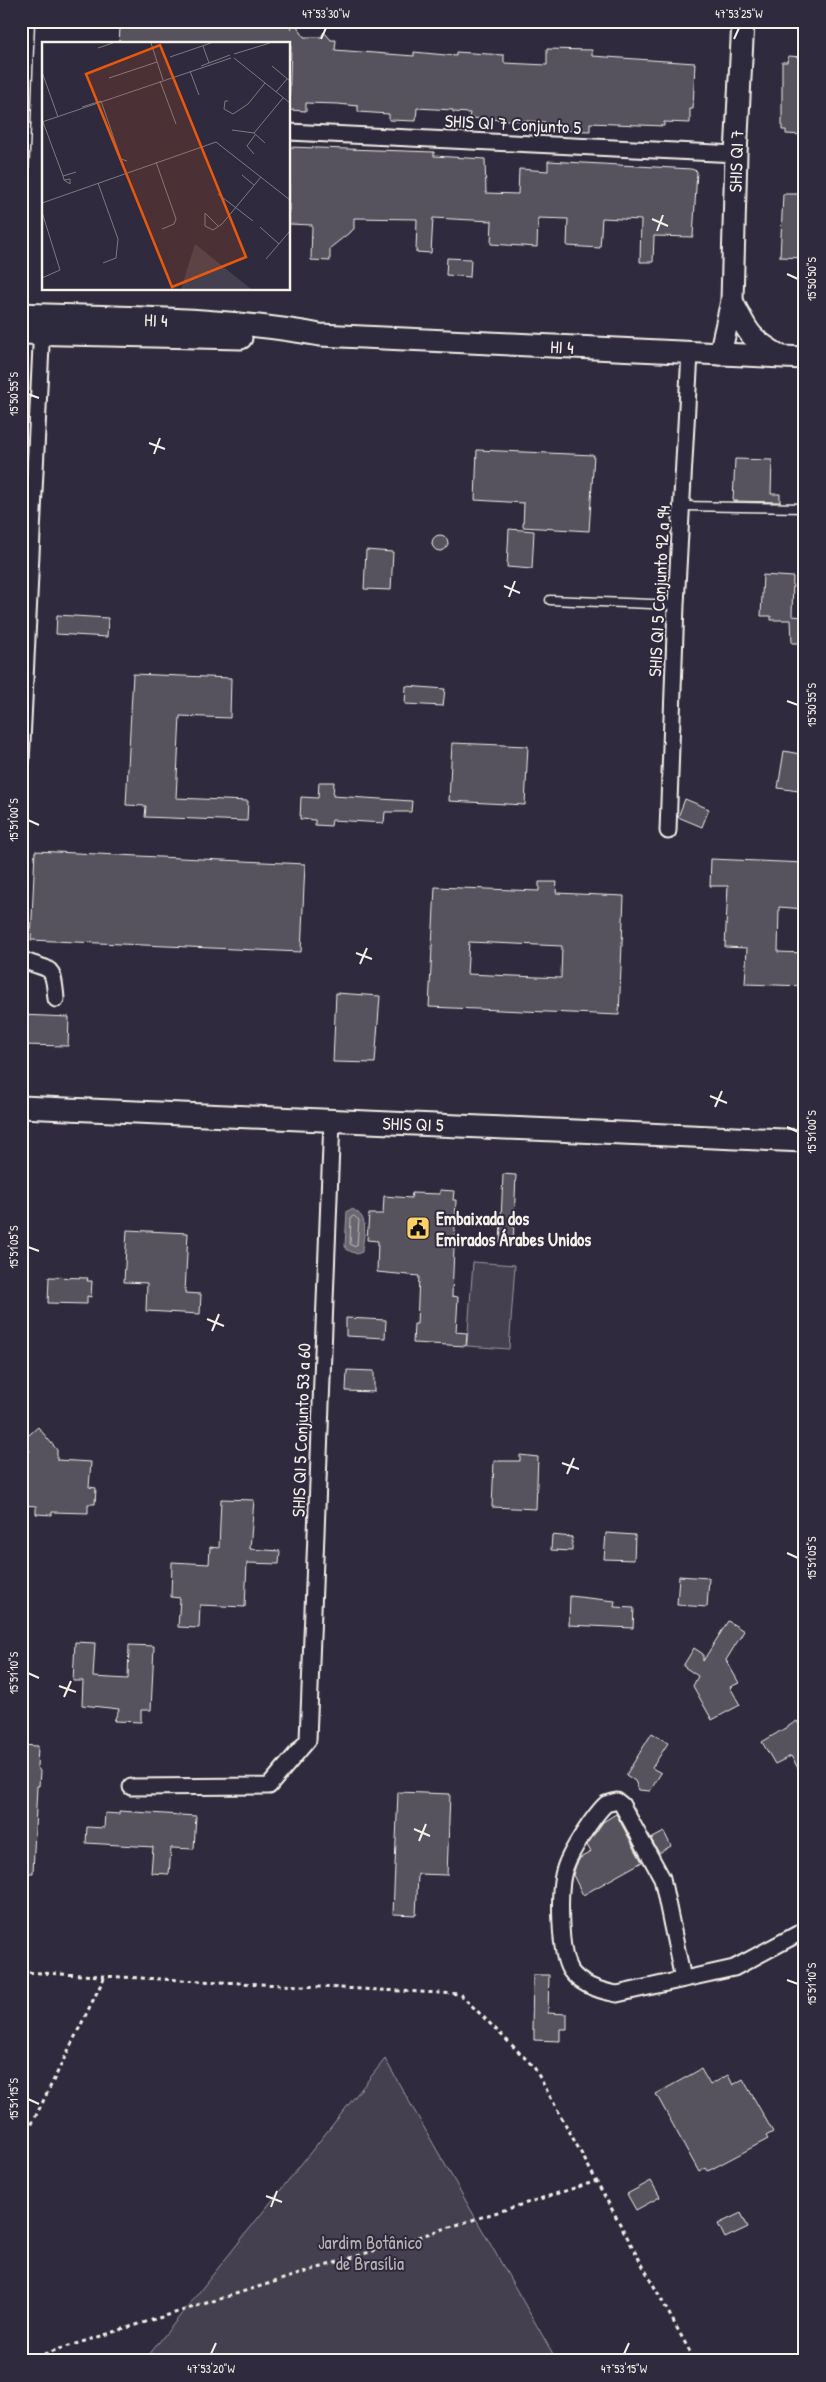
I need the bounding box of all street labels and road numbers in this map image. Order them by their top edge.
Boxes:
street label: SHIS QI 7 Conjunto 5 [444,108,582,140]
street label: SHIS QI 7 [722,129,750,193]
street label: HI 4 [144,307,168,333]
street label: HI 4 [550,334,575,360]
street label: SHIS QI 5 Conjunto 92 a 94 [642,505,676,677]
street label: SHIS QI 5 [382,1110,444,1138]
street label: SHIS QI 5 Conjunto 53 a 60 [285,1343,317,1517]

